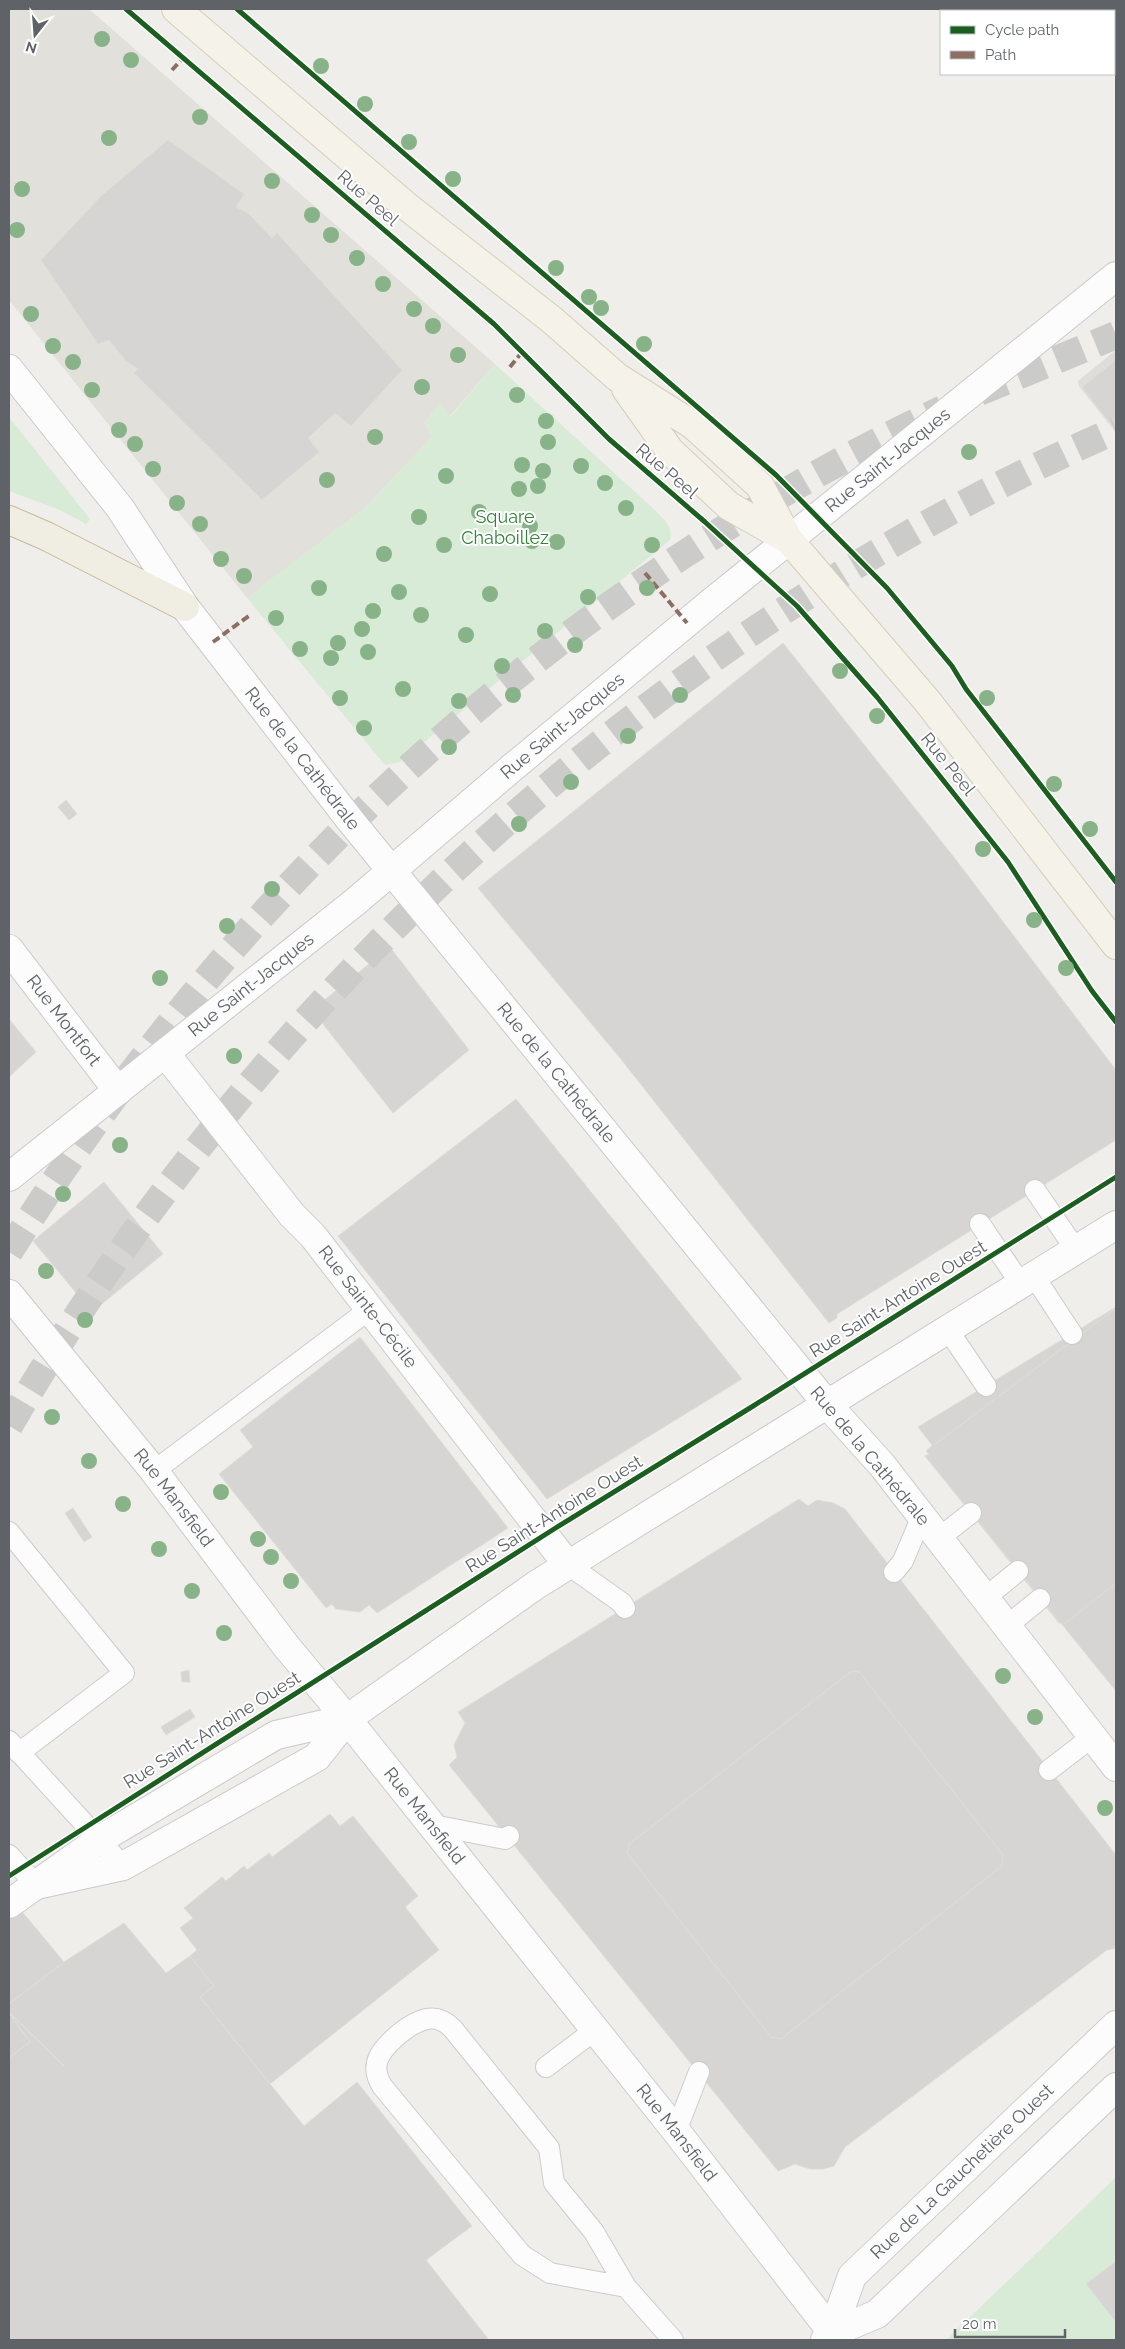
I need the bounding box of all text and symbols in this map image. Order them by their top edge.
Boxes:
north arrow [10,10,60,60]
legend [940,10,1115,75]
text: Cycle path [985,21,1059,39]
text: N [24,38,39,57]
text: Path [985,46,1016,64]
street label: Rue Peel [333,165,403,230]
street label: Rue Saint-Jacques [821,403,954,516]
street label: Rue Peel [632,439,703,503]
park label: Square Chaboillez [461,506,549,548]
street label: Rue Saint-Jacques [496,668,628,783]
street label: Rue de la Cathédrale [241,683,365,834]
street label: Rue Peel [917,728,980,799]
street label: Rue Saint-Jacques [184,928,318,1041]
street label: Rue Montfort [23,970,106,1070]
street label: Rue de la Cathédrale [493,998,621,1147]
street label: Rue Saint-Antoine Ouest [806,1236,990,1362]
street label: Rue Sainte-Cécile [314,1241,422,1372]
street label: Rue de la Cathédrale [806,1382,935,1530]
street label: Rue Mansfield [130,1444,218,1551]
street label: Rue Saint-Antoine Ouest [462,1451,646,1577]
street label: Rue Saint-Antoine Ouest [120,1667,304,1793]
street label: Rue Mansfield [380,1763,470,1868]
street label: Rue Mansfield [632,2079,722,2185]
street label: Rue de La Gauchetière Ouest [866,2079,1057,2263]
scale bar [955,2306,1065,2338]
text: 20 m [962,2315,997,2333]

